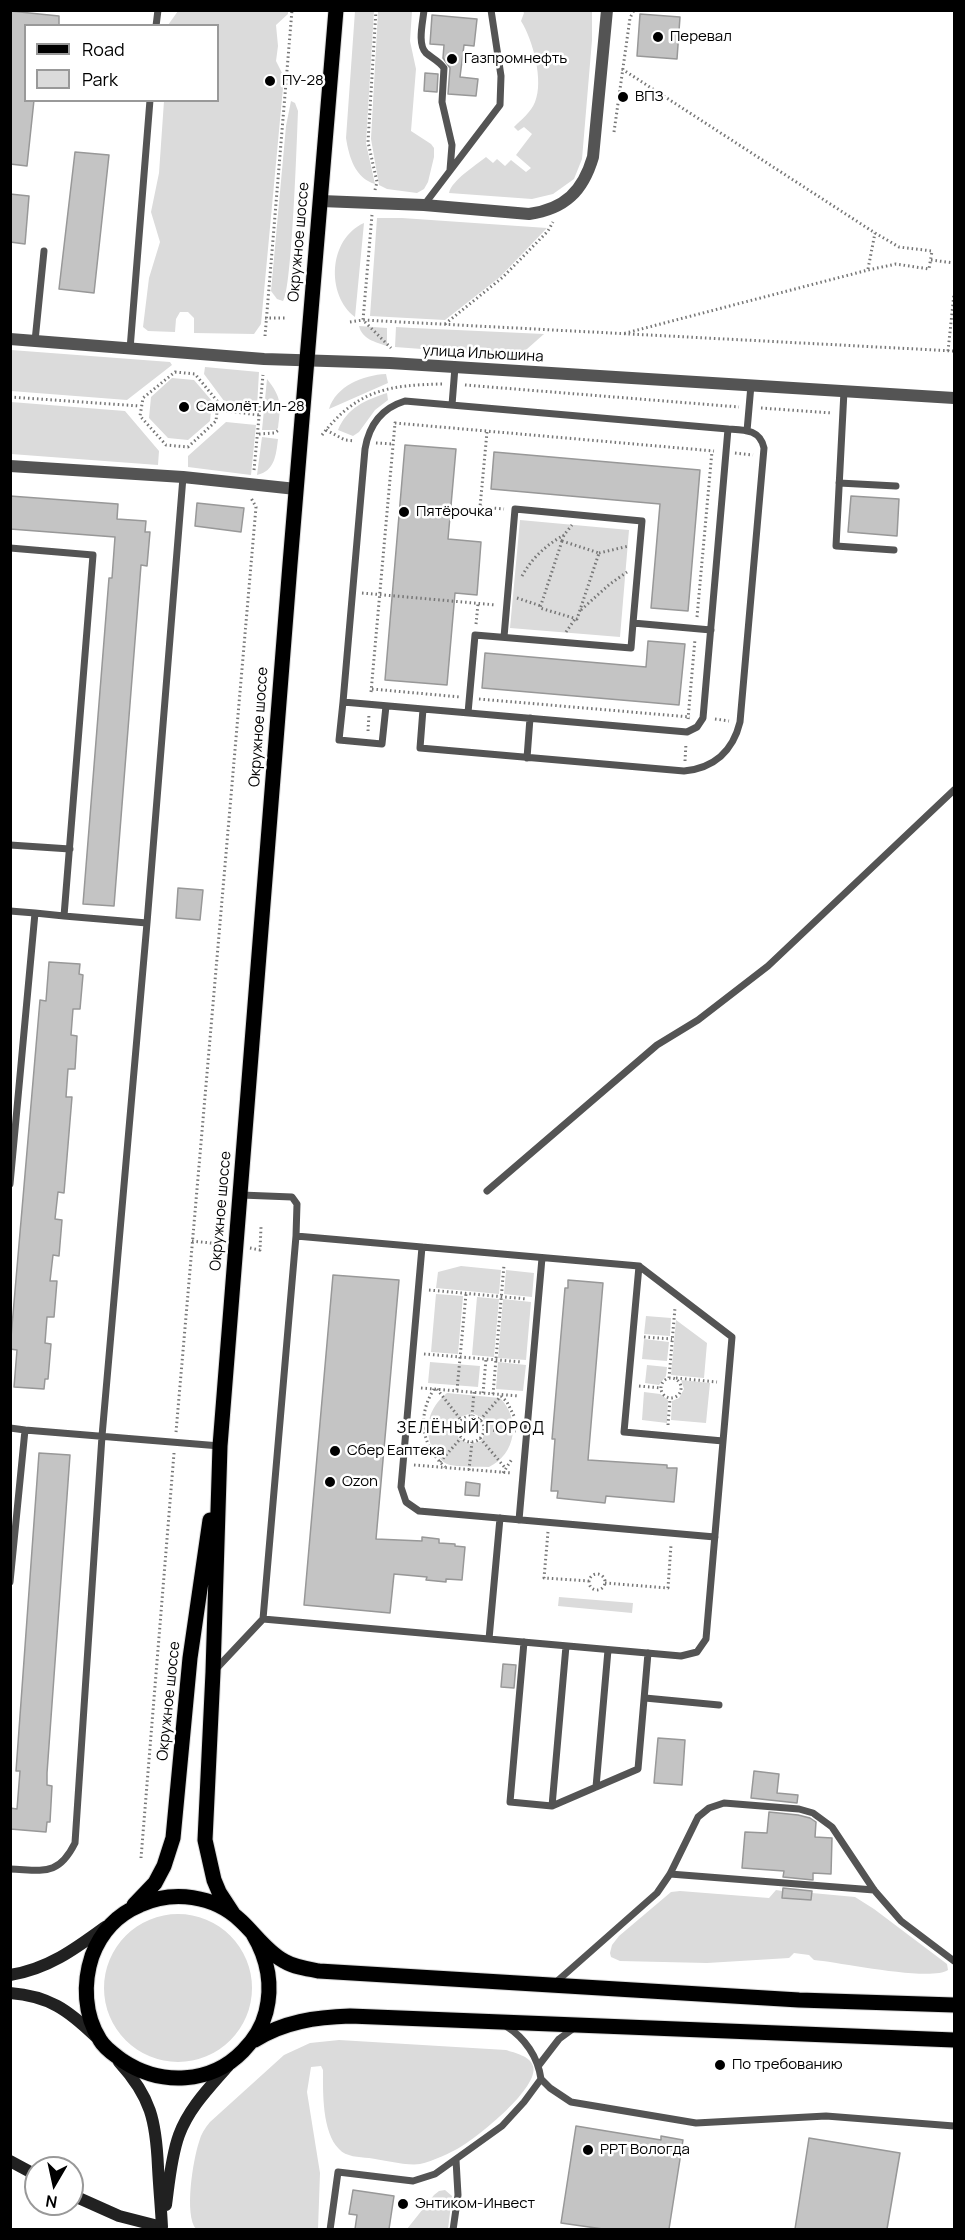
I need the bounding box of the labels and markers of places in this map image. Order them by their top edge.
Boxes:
place label: Перевал [670,28,732,46]
marker: Перевал [651,30,665,44]
place label: Газпромнефть [464,50,567,68]
marker: Газпромнефть [445,52,459,66]
place label: ПУ-28 [282,72,324,90]
marker: ПУ-28 [263,74,277,88]
place label: ВПЗ [635,88,664,106]
marker: ВПЗ [616,90,630,104]
place label: Самолёт Ил-28 [196,398,305,416]
marker: Самолёт Ил-28 [177,400,191,414]
place label: Пятёрочка [416,503,493,521]
marker: Пятёрочка [397,505,411,519]
place label: Сбер Еаптека [347,1442,445,1460]
marker: Сбер Еаптека [328,1444,342,1458]
place label: Ozon [342,1473,378,1491]
marker: Ozon [323,1475,337,1489]
place label: По требованию [732,2056,843,2074]
marker: По требованию [713,2058,727,2072]
place label: РРТ Вологда [600,2141,690,2159]
marker: РРТ Вологда [581,2143,595,2157]
place label: Энтиком-Инвест [415,2195,535,2213]
marker: Энтиком-Инвест [396,2197,410,2211]

